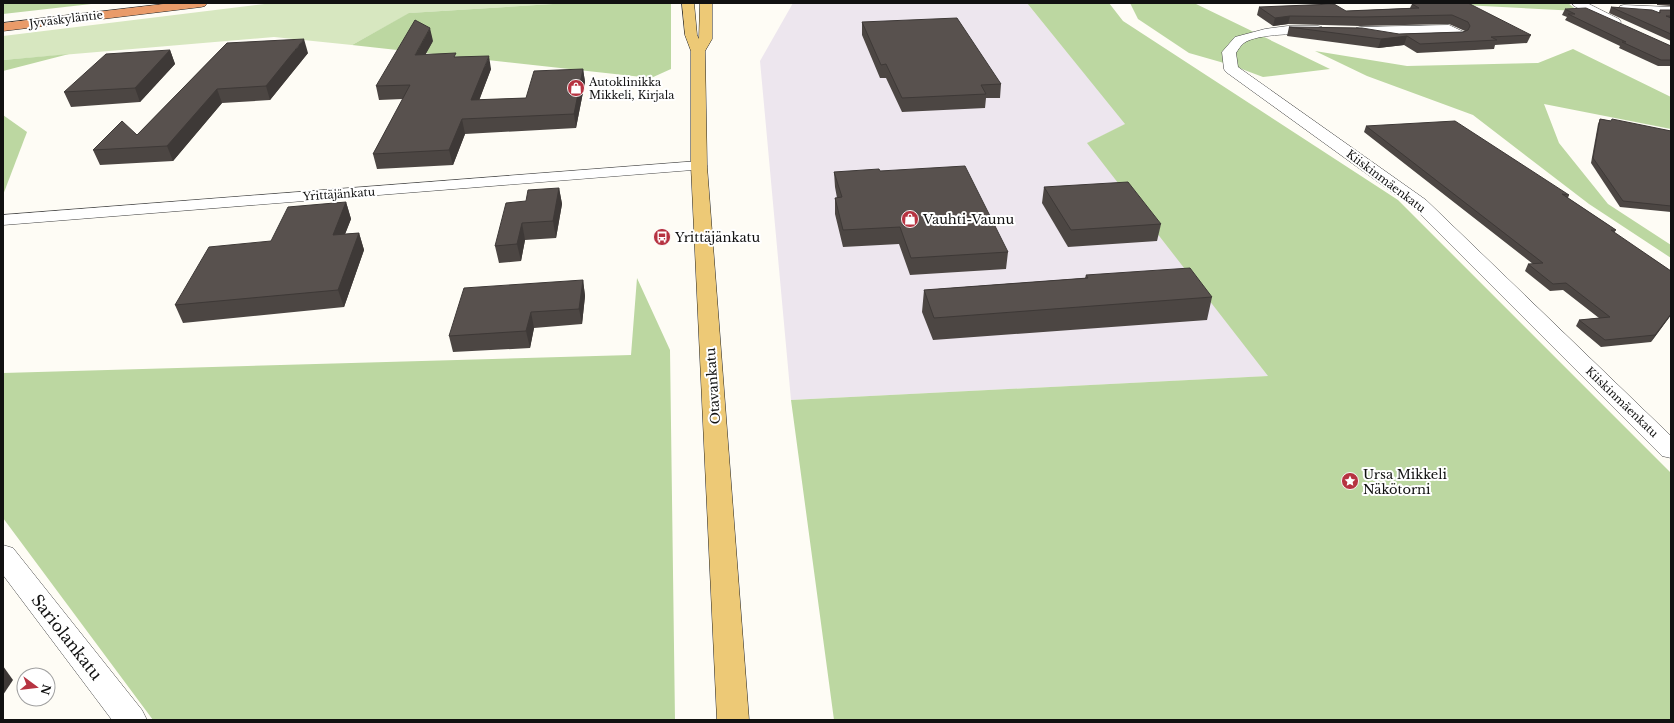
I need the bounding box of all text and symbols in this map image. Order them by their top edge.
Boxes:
street label: Jyväskyläntie [26,8,104,31]
place label: Autoklinikka Mikkeli, Kirjala [588,75,675,102]
shop icon: Autoklinikka Mikkeli, Kirjala [566,78,586,98]
street label: Kiiskinmäenkatu [1344,147,1429,216]
street label: Yrittäjänkatu [302,184,376,204]
shop icon: Vauhti-Vaunu [900,209,920,229]
place label: Vauhti-Vaunu [922,211,1014,228]
bus stop icon: Yrittäjänkatu [652,227,672,247]
place label: Yrittäjänkatu [674,229,761,246]
street label: Otavankatu [702,347,724,425]
street label: Kiiskinmäenkatu [1583,364,1662,441]
place label: Ursa Mikkeli Näkötorni [1363,466,1447,498]
place icon: Ursa Mikkeli Näkötorni [1340,471,1360,491]
street label: Sariolankatu [27,590,107,684]
north arrow [16,667,56,707]
text: N [37,683,54,697]

